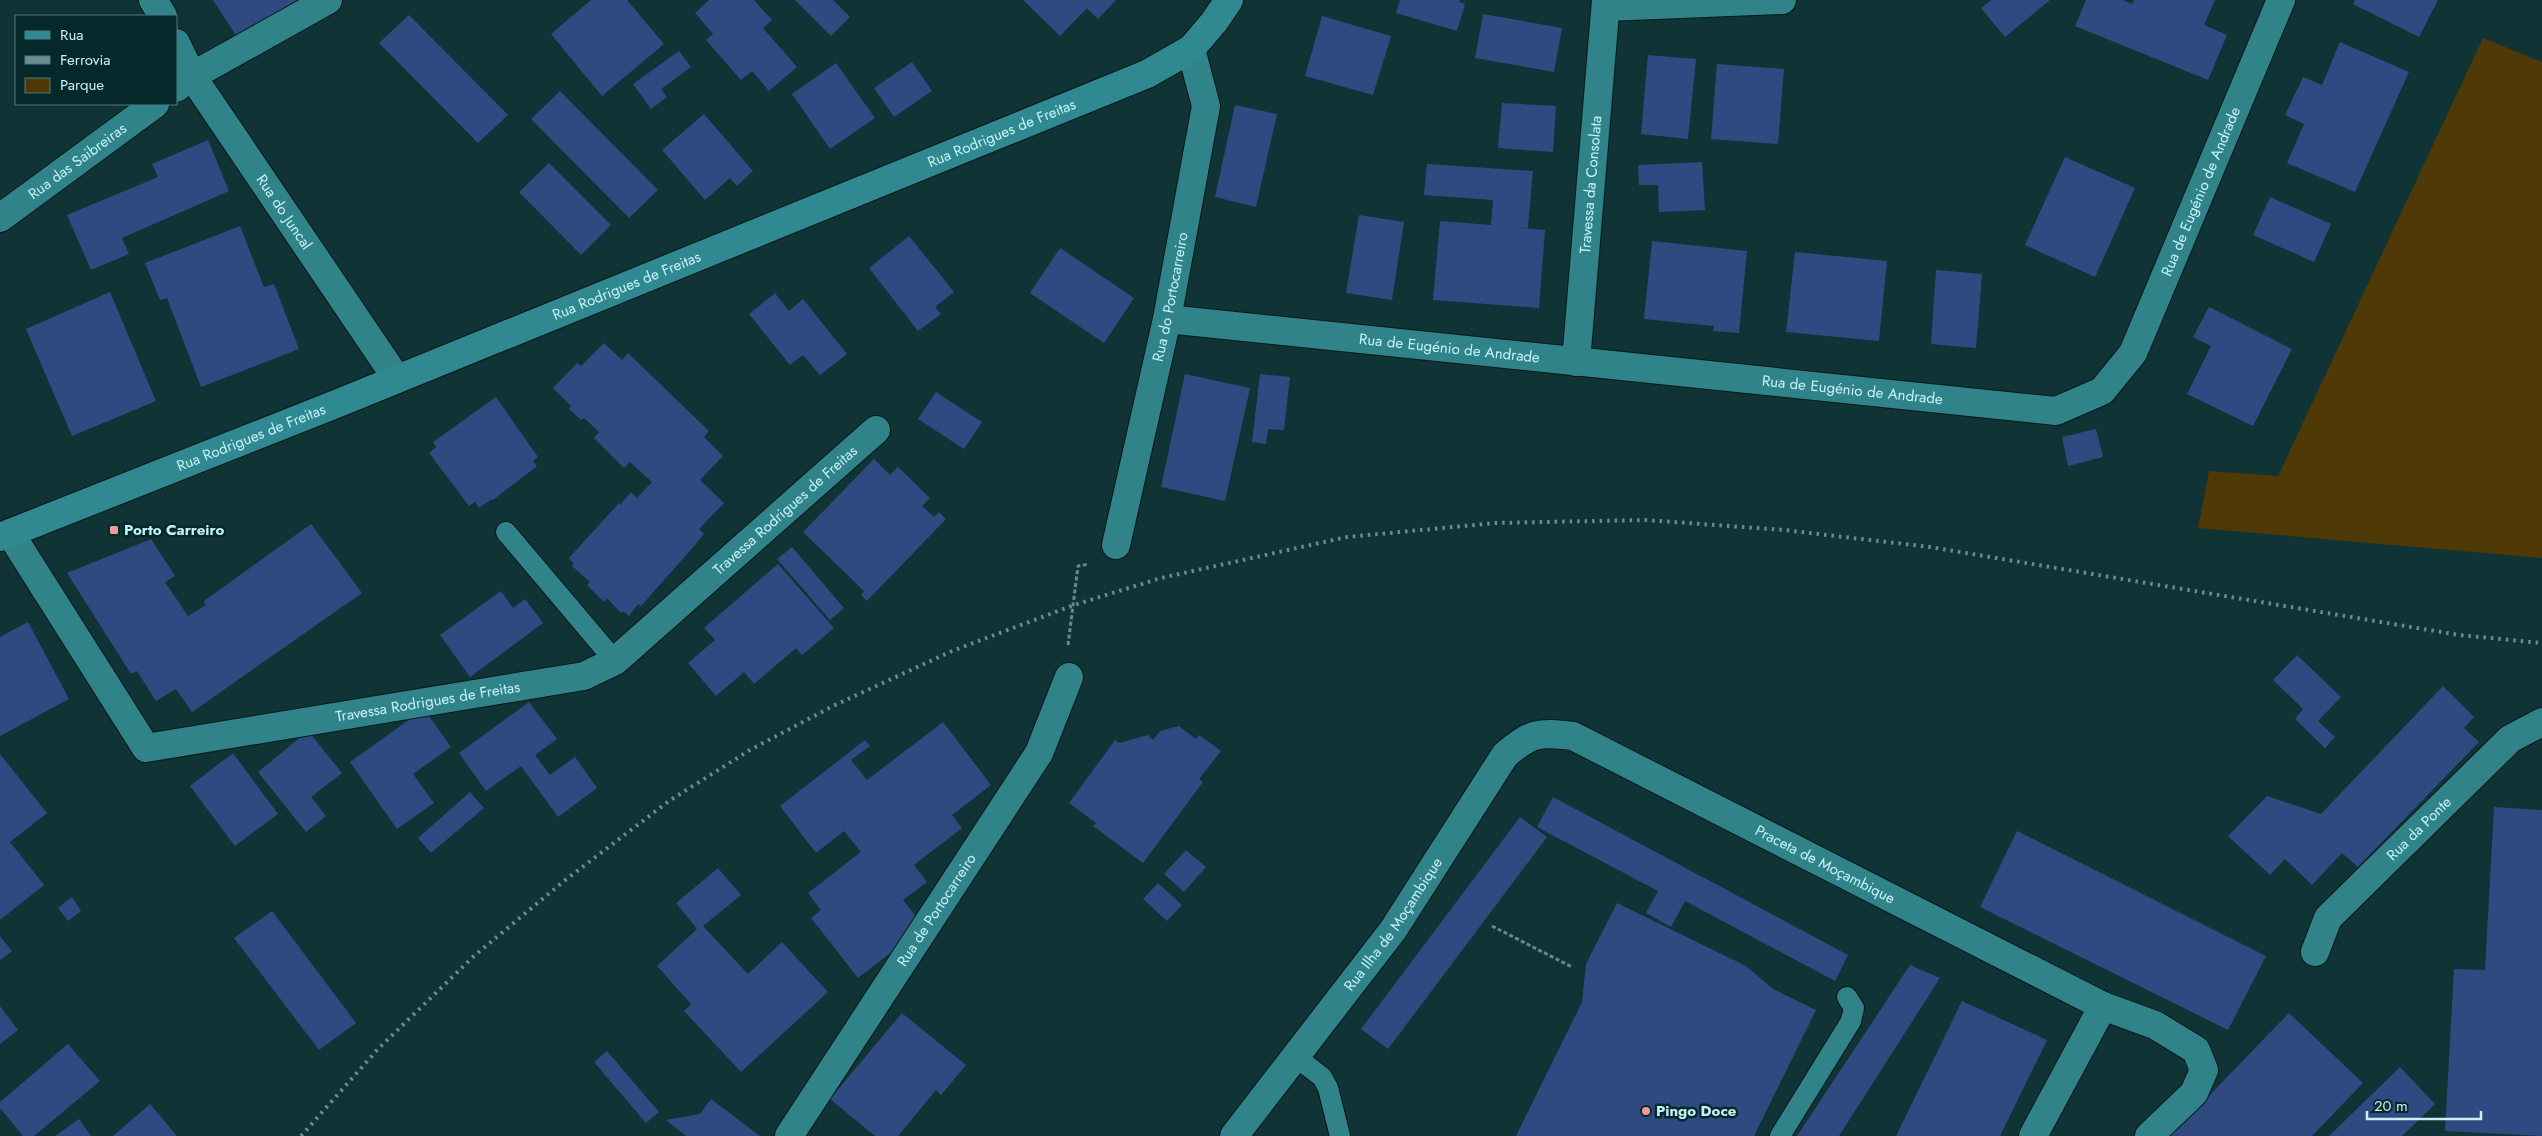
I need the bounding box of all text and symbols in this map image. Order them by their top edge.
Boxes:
legend [15,15,178,105]
text: Rua [60,24,84,46]
text: Ferrovia [60,49,111,71]
text: Parque [60,74,104,96]
street label: Rua Rodrigues de Freitas [924,93,1079,173]
street label: Rua de Eugénio de Andrade [2155,103,2246,280]
street label: Travessa da Consolata [1574,115,1607,255]
street label: Rua das Saibreiras [24,118,131,205]
street label: Rua do Juncal [251,170,317,254]
street label: Rua do Portocarreiro [1147,230,1194,364]
street label: Rua Rodrigues de Freitas [549,246,704,326]
street label: Rua de Eugénio de Andrade [1358,328,1541,369]
street label: Rua de Eugénio de Andrade [1761,370,1944,410]
street label: Rua Rodrigues de Freitas [173,398,329,477]
street label: Travessa Rodrigues de Freitas [708,440,862,580]
place label: Porto Carreiro [124,519,224,541]
marker: Porto Carreiro [108,524,120,536]
street label: Travessa Rodrigues de Freitas [334,676,522,728]
street label: Rua da Ponte [2381,791,2457,866]
street label: Praceta de Moçambique [1751,820,1899,909]
street label: Rua de Portocarreiro [892,849,982,971]
street label: Rua Ilha de Moçambique [1339,853,1448,996]
scale bar [2367,1088,2481,1120]
text: 20 m [2374,1095,2408,1117]
place label: Pingo Doce [1656,1100,1737,1122]
marker: Pingo Doce [1640,1105,1652,1117]

